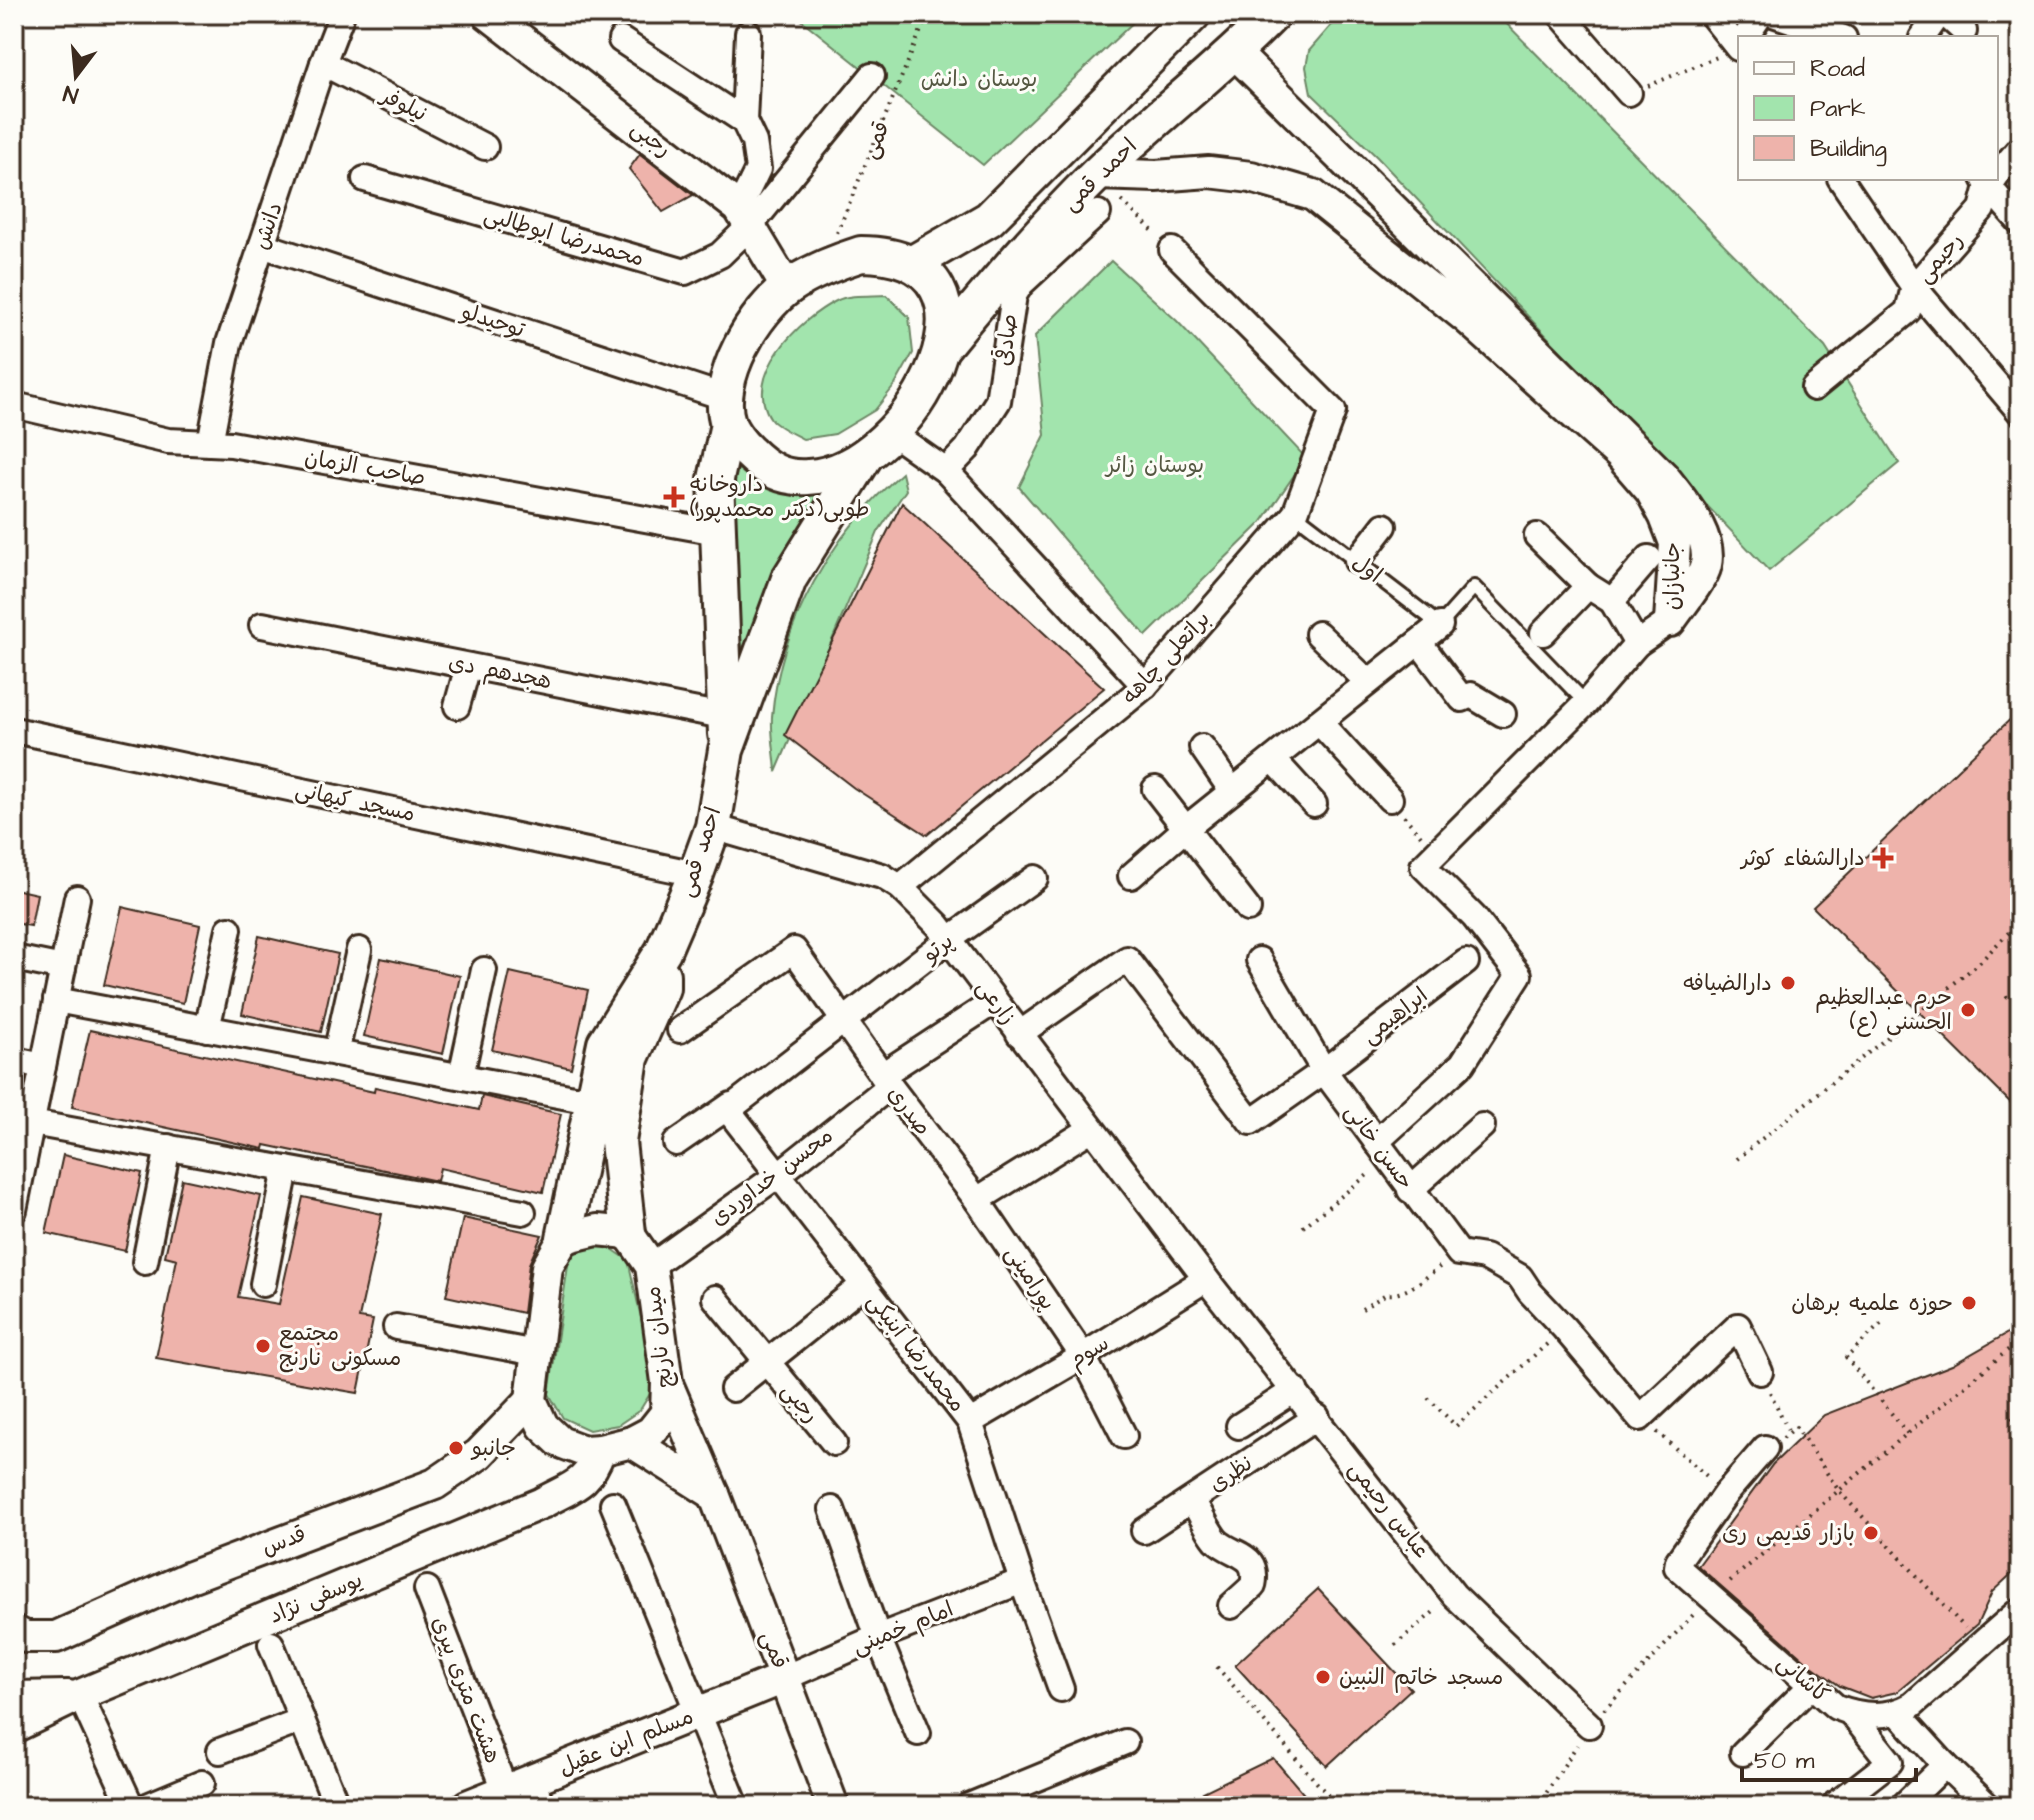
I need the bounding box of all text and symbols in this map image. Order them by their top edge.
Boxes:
north arrow [36,36,116,116]
legend [1738,36,1998,180]
text: Road [1810,52,1865,86]
park label: بوستان دانش [921,64,1037,95]
text: N [60,77,82,111]
street label: نیلوفر [374,79,432,130]
text: Park [1810,92,1866,126]
street label: رجبی [624,113,678,165]
street label: قمی [854,116,898,164]
street label: احمد قمی [1056,132,1144,218]
text: Building [1810,132,1887,167]
street label: دانش [246,198,290,254]
street label: محمدرضا ابوطالبی [480,199,648,275]
street label: رحیمی [1909,226,1971,290]
street label: توحیدلو [456,296,529,346]
street label: صادقی [988,312,1026,368]
street label: صاحب الزمان [302,442,428,494]
park label: بوستان زائر [1104,450,1204,481]
place label: داروخانه طوبی(دکتر محمدپور) [690,469,869,525]
marker: داروخانه طوبی(دکتر محمدپور) [665,488,683,506]
street label: جانبازان [1657,542,1688,610]
street label: اول [1346,547,1388,591]
street label: براتعلی چاهه [1114,604,1218,712]
street label: هجدهم دی [446,647,554,697]
street label: مسجد کیهانی [292,774,418,830]
street label: احمد قمی [671,803,729,901]
place label: دارالشفاء کوثر [1739,843,1865,874]
marker: دارالشفاء کوثر [1872,847,1894,869]
street label: پرتو [915,926,960,971]
place label: دارالضیافه [1683,968,1772,999]
street label: زارعی [969,973,1023,1031]
marker: دارالضیافه [1779,974,1797,992]
street label: ابراهیمی [1355,980,1435,1052]
place label: حرم عبدالعظیم الحسنی (ع) [1815,982,1952,1038]
marker: حرم عبدالعظیم الحسنی (ع) [1959,1001,1977,1019]
street label: صدری [880,1080,938,1142]
street label: حسن خانی [1337,1098,1421,1196]
street label: محسن خداوردی [704,1121,840,1233]
street label: پورامینی [997,1240,1063,1316]
street label: میدان نارنج [637,1284,681,1390]
street label: محمدرضا آبنیکی [860,1287,972,1419]
place label: حوزه علمیه برهان [1791,1288,1953,1319]
marker: حوزه علمیه برهان [1960,1294,1978,1312]
place label: مجتمع مسکونی نارنج [279,1318,401,1374]
street label: سوم [1063,1328,1115,1377]
marker: مجتمع مسکونی نارنج [254,1337,272,1355]
street label: رجبی [774,1376,826,1430]
place label: جانبو [470,1433,516,1464]
marker: جانبو [447,1439,465,1457]
street label: نظری [1203,1448,1259,1500]
street label: عباس رحیمی [1341,1455,1437,1565]
street label: قدس [257,1518,311,1564]
place label: بازار قدیمی ری [1722,1518,1855,1549]
marker: بازار قدیمی ری [1862,1524,1880,1542]
street label: یوسفی نژاد [265,1564,367,1632]
street label: امام خمینی [848,1594,958,1662]
street label: هشت متری پیری [424,1612,508,1768]
street label: قمی [753,1627,795,1673]
street label: کاشانی [1770,1648,1836,1710]
place label: مسجد خاتم النبین [1339,1662,1503,1693]
marker: مسجد خاتم النبین [1314,1668,1332,1686]
street label: مسلم ابن عقیل [554,1701,698,1783]
scale bar [1742,1732,1916,1782]
text: 50 m [1754,1744,1815,1778]

